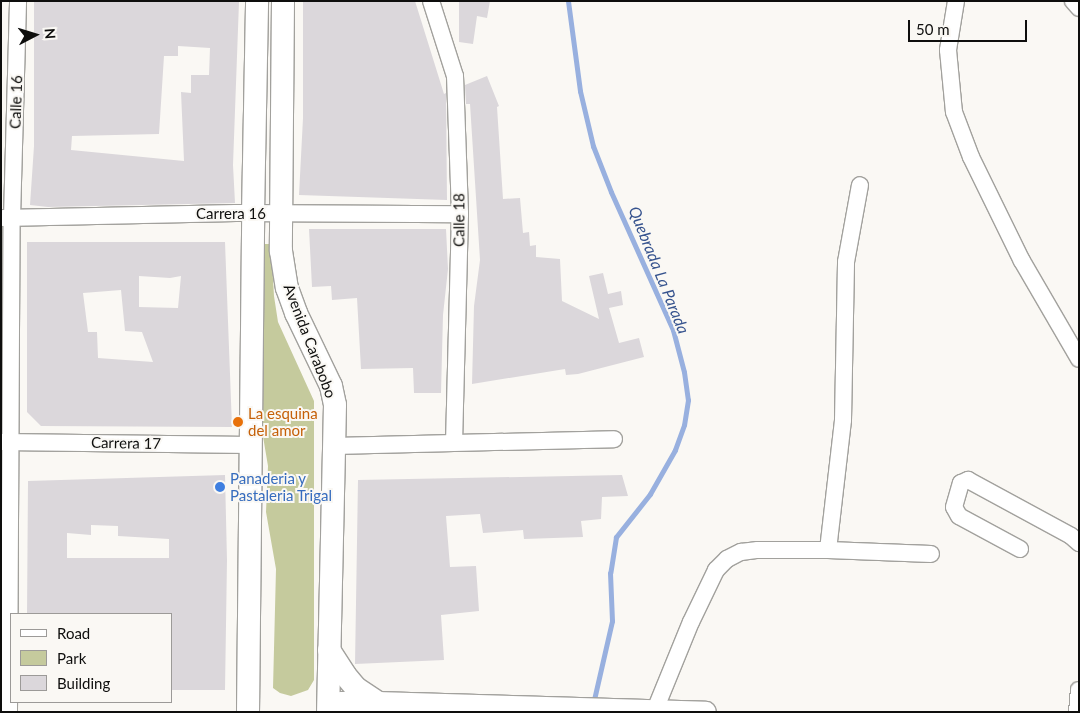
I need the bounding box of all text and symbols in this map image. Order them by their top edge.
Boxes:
north arrow [10,10,60,60]
scale bar [910,10,1029,42]
text: 50 m [916,20,950,38]
text: N [42,28,59,40]
street label: Calle 16 [6,75,26,129]
street label: Calle 18 [450,193,468,247]
water label: Quebrada La Parada [625,203,693,337]
street label: Carrera 16 [196,205,266,223]
street label: Avenida Carabobo [280,281,340,401]
place label: La esquina del amor [248,404,318,439]
marker: La esquina del amor [232,416,244,428]
street label: Carrera 17 [91,433,161,453]
place label: Panaderia y Pastaleria Trigal [230,469,332,504]
marker: Panaderia y Pastaleria Trigal [214,481,226,493]
legend [10,613,172,703]
text: Road [57,624,90,642]
text: Park [57,649,86,667]
text: Building [57,674,110,692]

